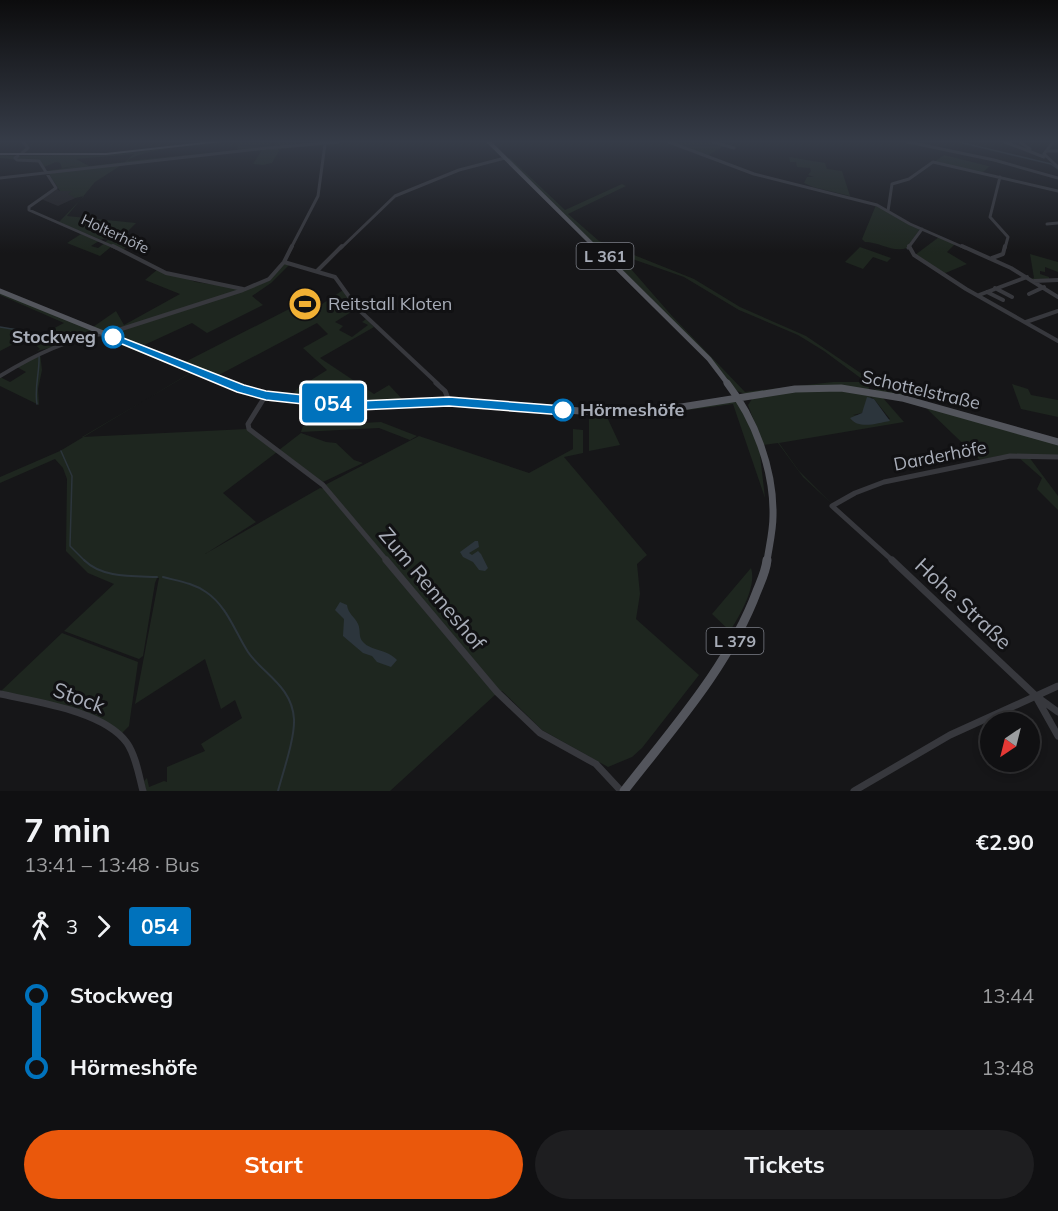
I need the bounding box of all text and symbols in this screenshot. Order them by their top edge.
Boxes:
street label: Holterhöfe [78,210,152,258]
road number: L 361 [576,243,634,269]
sports icon: Reitstall Kloten [287,286,323,322]
place label: Reitstall Kloten [328,292,452,315]
place label: Stockweg [12,325,96,348]
marker: Stockweg [102,326,124,348]
street label: Schottelstraße [860,365,983,414]
line badge: 054 [298,384,368,422]
text: 054 [314,390,352,416]
place label: Hörmeshöfe [580,398,685,421]
marker: Hörmeshöfe [552,399,574,421]
street label: Darderhöfe [891,435,988,476]
street label: Zum Renneshof [374,522,492,656]
street label: Hohe Straße [910,552,1017,655]
road number: L 379 [706,628,764,654]
street label: Stock [50,676,109,718]
north arrow [980,712,1040,772]
map controls [980,712,1040,772]
text: 7 min [24,809,111,850]
text: €2.90 [976,828,1034,856]
text: 13:41 – 13:48 · Bus [24,852,200,877]
icon: walk [24,910,57,943]
icon: forward [87,910,120,943]
text: 054 [141,913,179,939]
text: 3 [66,914,78,939]
text: Stockweg [70,981,173,1009]
text: 13:44 [981,983,1034,1008]
text: Hörmeshöfe [70,1053,198,1081]
text: 13:48 [981,1055,1034,1080]
button: Start [24,1130,523,1199]
button: Tickets [535,1130,1034,1199]

